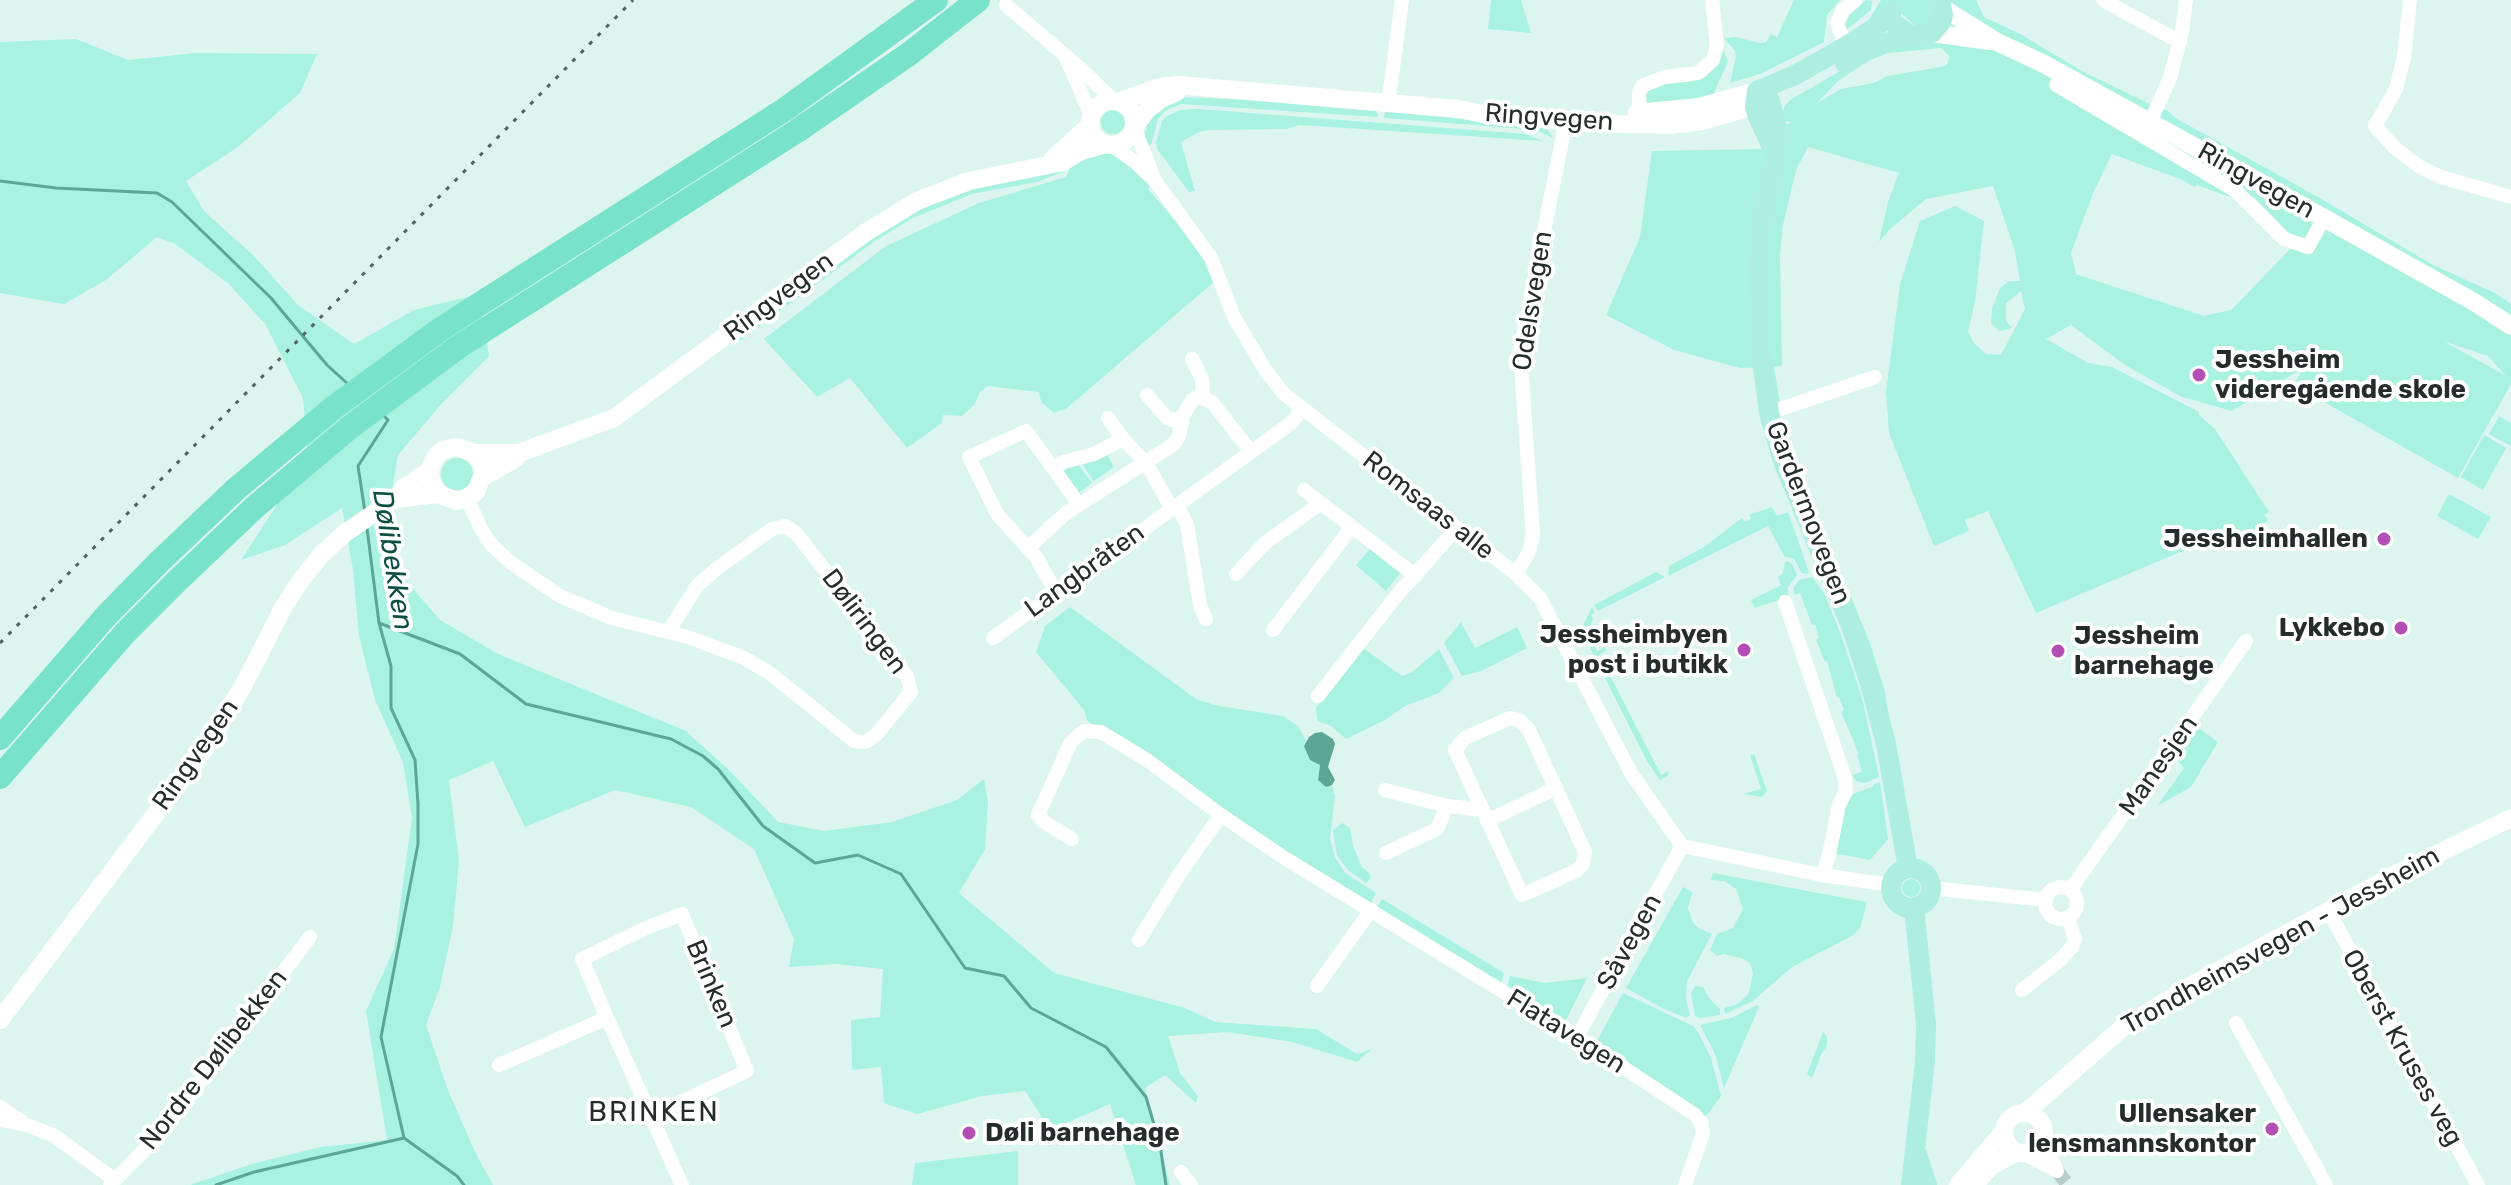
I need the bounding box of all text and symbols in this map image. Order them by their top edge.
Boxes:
street label: Ringvegen [1484,98,1614,138]
street label: Ringvegen [2192,136,2320,226]
street label: Odelsvegen [1507,229,1559,373]
street label: Ringvegen [718,246,840,348]
place label: Jessheim videregående skole [2215,344,2466,406]
marker: Jessheim videregående skole [2190,366,2208,384]
street label: Gardermovegen [1759,417,1857,609]
street label: Romsaas alle [1356,445,1500,567]
water label: Dølibekken [364,487,420,633]
street label: Langbråten [1019,517,1151,625]
place label: Jessheimhallen [2163,523,2368,555]
marker: Jessheimhallen [2375,530,2393,548]
street label: Døliringen [814,563,914,681]
place label: Lykkebo [2279,612,2385,644]
place label: Jessheimbyen post i butikk [1540,619,1728,680]
marker: Lykkebo [2392,619,2410,637]
place label: Jessheim barnehage [2074,620,2214,682]
marker: Jessheimbyen post i butikk [1735,641,1753,659]
marker: Jessheim barnehage [2049,642,2067,660]
street label: Ringvegen [146,693,246,817]
street label: Manesjen [2113,710,2205,822]
street label: Trondheimsvegen - Jessheim [2117,840,2445,1042]
street label: Såvegen [1591,889,1669,995]
street label: Brinken [679,935,743,1033]
street label: Oberst Kruses veg [2335,944,2469,1152]
street label: Nordre Dølibekken [134,963,294,1157]
street label: Flatavegen [1501,983,1631,1081]
district label: BRINKEN [588,1096,720,1130]
place label: Ullensaker lensmannskontor [2028,1098,2256,1160]
place label: Døli barnehage [985,1117,1180,1149]
marker: Ullensaker lensmannskontor [2263,1120,2281,1138]
marker: Døli barnehage [960,1124,978,1142]

